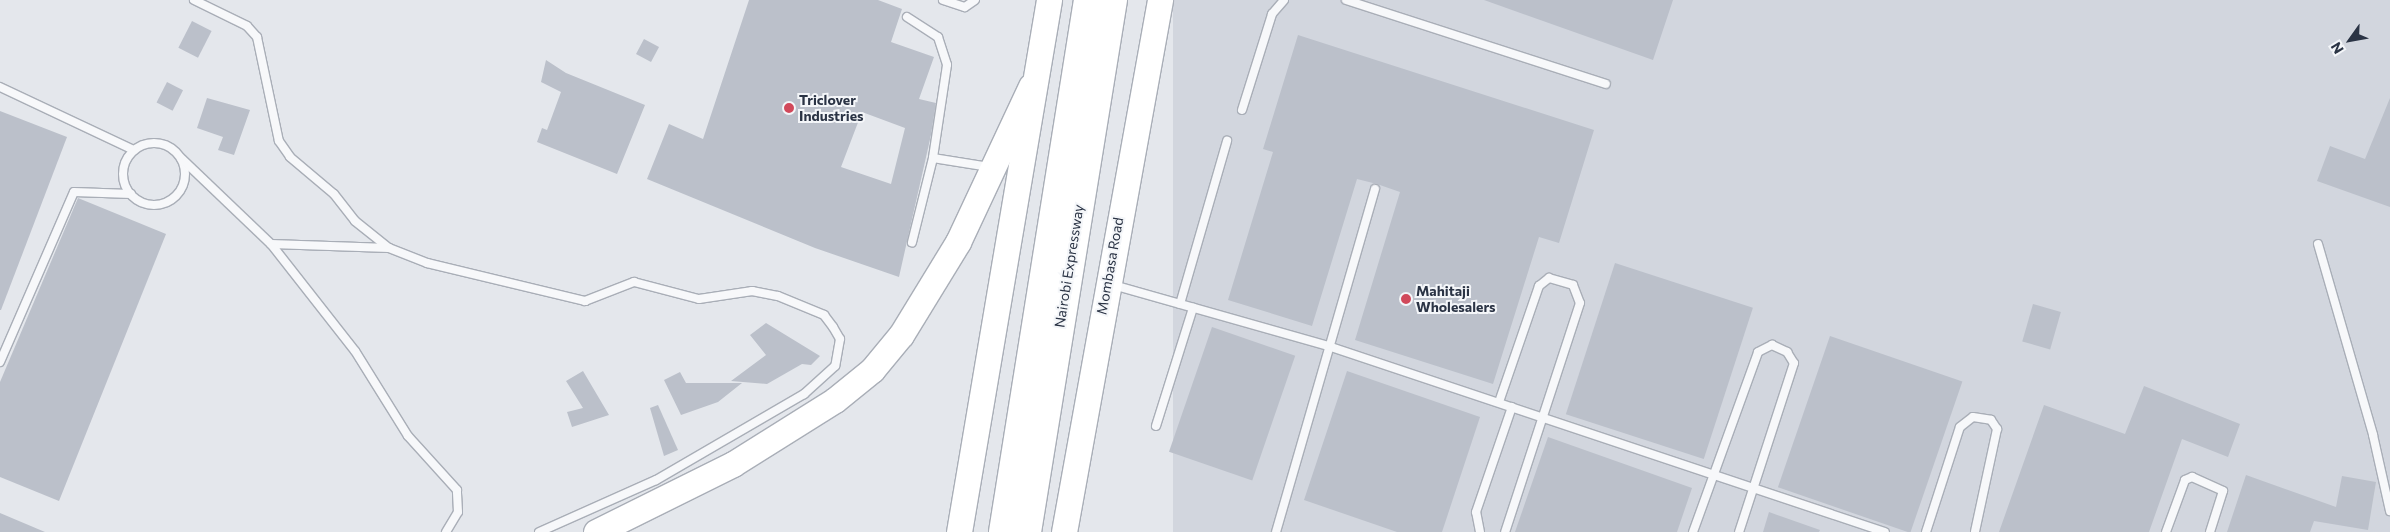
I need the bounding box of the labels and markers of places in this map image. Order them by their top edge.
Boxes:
place label: Triclover Industries [799,92,864,124]
marker: Triclover Industries [783,102,795,114]
place label: Mahitaji Wholesalers [1416,283,1496,316]
marker: Mahitaji Wholesalers [1400,293,1412,305]

